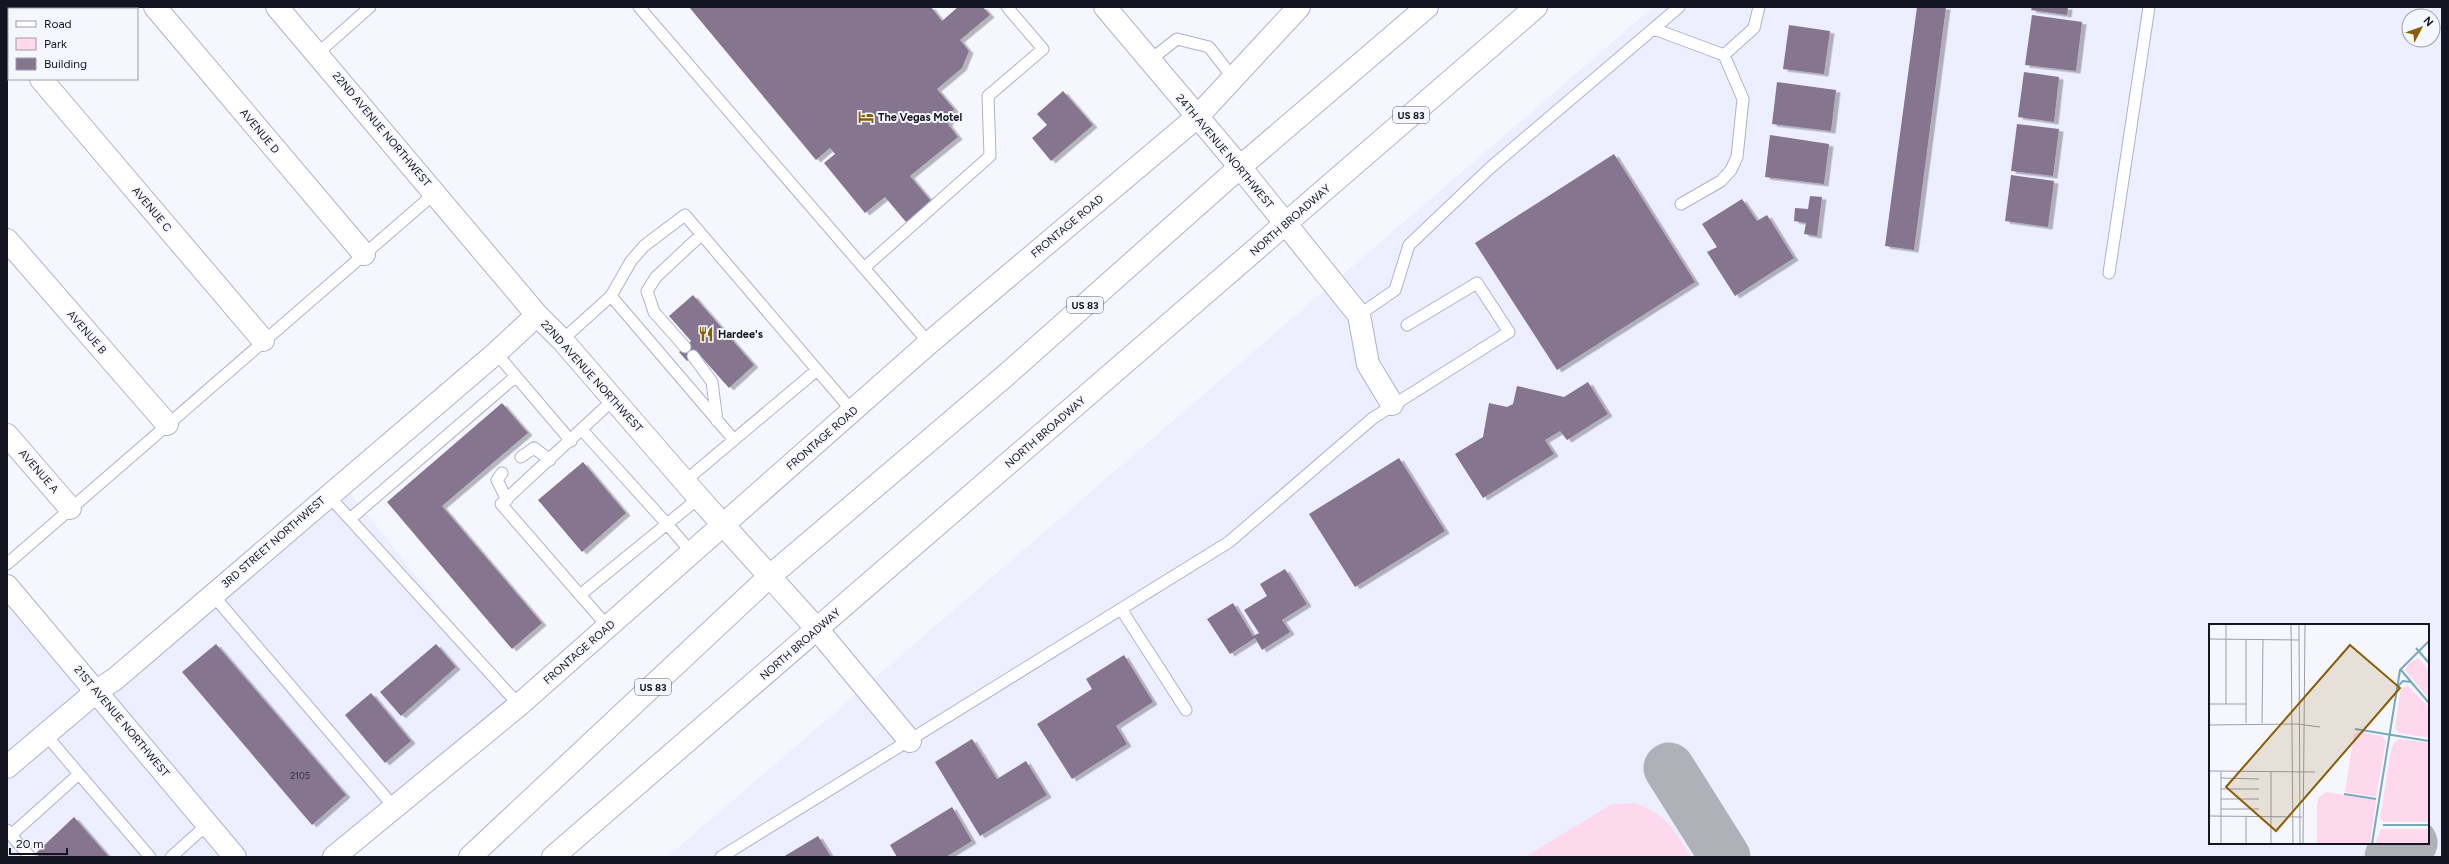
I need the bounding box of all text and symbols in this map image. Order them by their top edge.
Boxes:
legend [8,8,138,80]
north arrow [2401,8,2441,48]
text: N [2420,14,2436,29]
text: Road [44,17,72,31]
text: Park [44,37,67,51]
text: Building [44,57,87,71]
street label: 22ND AVENUE NORTHWEST [330,69,433,189]
street label: 24TH AVENUE NORTHWEST [1173,92,1276,211]
street label: AVENUE D [237,106,282,157]
road number: US 83 [1393,107,1429,123]
hotel icon: The Vegas Motel [857,108,875,126]
place label: The Vegas Motel [878,111,962,124]
street label: NORTH BROADWAY [1248,182,1333,259]
street label: AVENUE C [129,184,174,234]
street label: FRONTAGE ROAD [1029,192,1106,260]
road number: US 83 [1067,297,1103,313]
street label: AVENUE B [64,308,109,357]
street label: 22ND AVENUE NORTHWEST [538,318,645,435]
restaurant icon: Hardee's [697,325,715,343]
place label: Hardee's [718,328,763,341]
street label: NORTH BROADWAY [1003,394,1088,471]
street label: FRONTAGE ROAD [784,404,861,473]
street label: AVENUE A [16,447,62,496]
street label: 3RD STREET NORTHWEST [219,494,328,591]
street label: NORTH BROADWAY [758,606,843,683]
street label: FRONTAGE ROAD [541,618,618,687]
inset map [2209,624,2429,844]
street label: 21ST AVENUE NORTHWEST [71,663,172,780]
road number: US 83 [635,679,671,695]
house number: 2105 [290,770,310,781]
scale bar [10,830,67,856]
text: 20 m [16,837,44,851]

